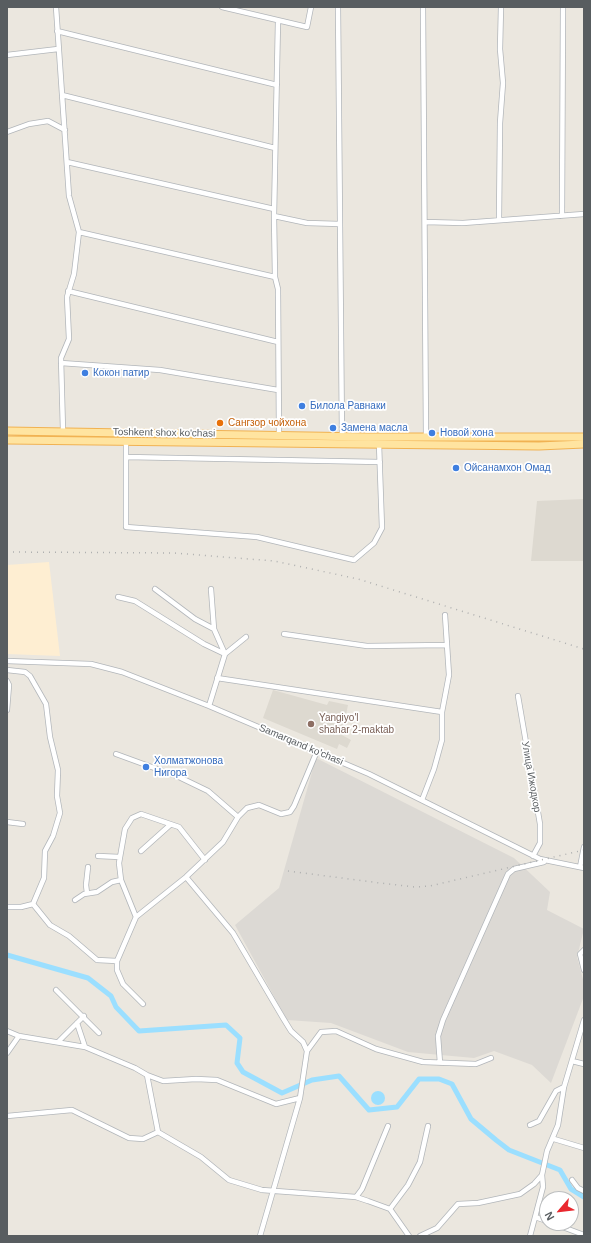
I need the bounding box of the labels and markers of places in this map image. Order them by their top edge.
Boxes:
place label: Кокон патир [93,367,149,379]
marker: Кокон патир [80,368,90,378]
place label: Билола Равнаки [310,400,386,412]
marker: Билола Равнаки [297,401,307,411]
place label: Сангзор чойхона [228,417,306,429]
marker: Сангзор чойхона [215,418,225,428]
place label: Замена масла [341,422,408,434]
marker: Замена масла [328,423,338,433]
place label: Новой хона [440,427,493,439]
marker: Новой хона [427,428,437,438]
place label: Ойсанамхон Омад [464,462,551,474]
marker: Ойсанамхон Омад [451,463,461,473]
place label: Yangiyo'l shahar 2-maktab [319,712,394,736]
marker: Yangiyo'l shahar 2-maktab [306,719,316,729]
place label: Холматжонова Нигора [154,755,223,778]
marker: Холматжонова Нигора [141,762,151,772]

